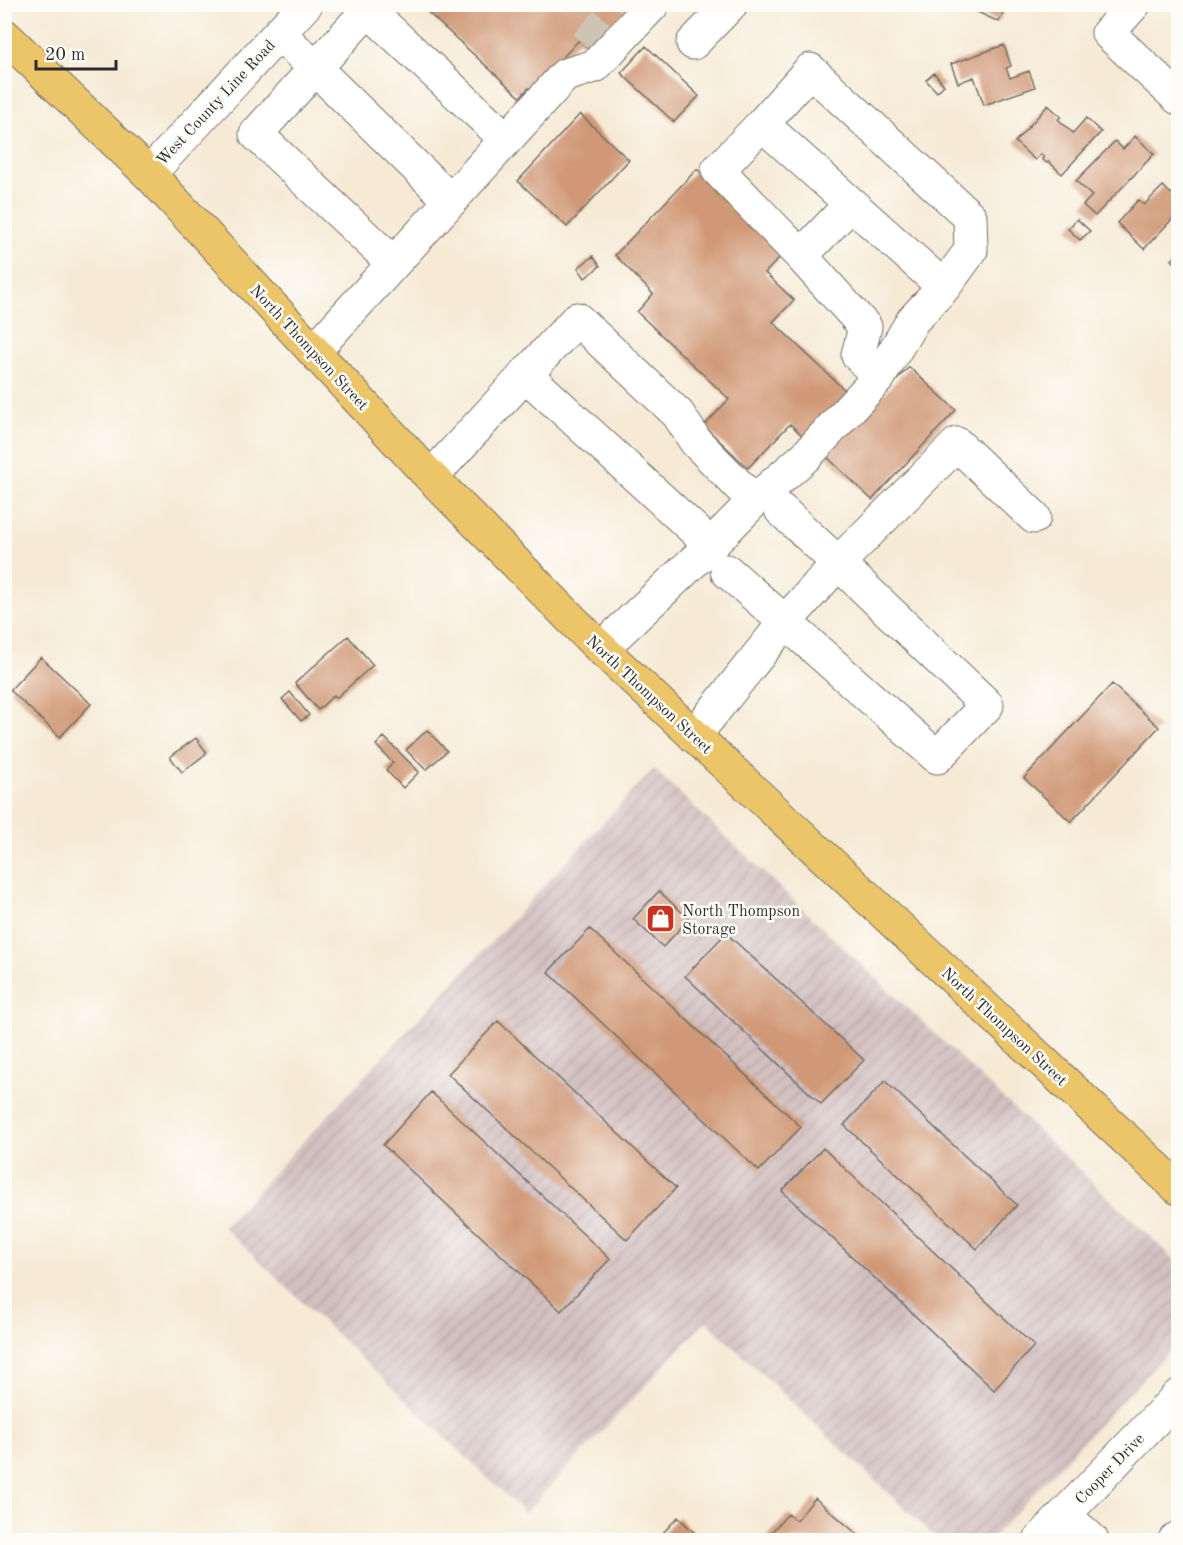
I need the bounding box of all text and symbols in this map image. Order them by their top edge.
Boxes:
scale bar [36,33,116,71]
street label: West County Line Road [154,37,279,169]
text: 20 m [45,46,85,64]
street label: North Thompson Street [246,283,371,414]
street label: North Thompson Street [583,633,715,758]
shop icon: North Thompson Storage [645,903,677,935]
place label: North Thompson Storage [682,904,801,938]
street label: North Thompson Street [938,965,1070,1090]
street label: Cooper Drive [1073,1431,1148,1508]

